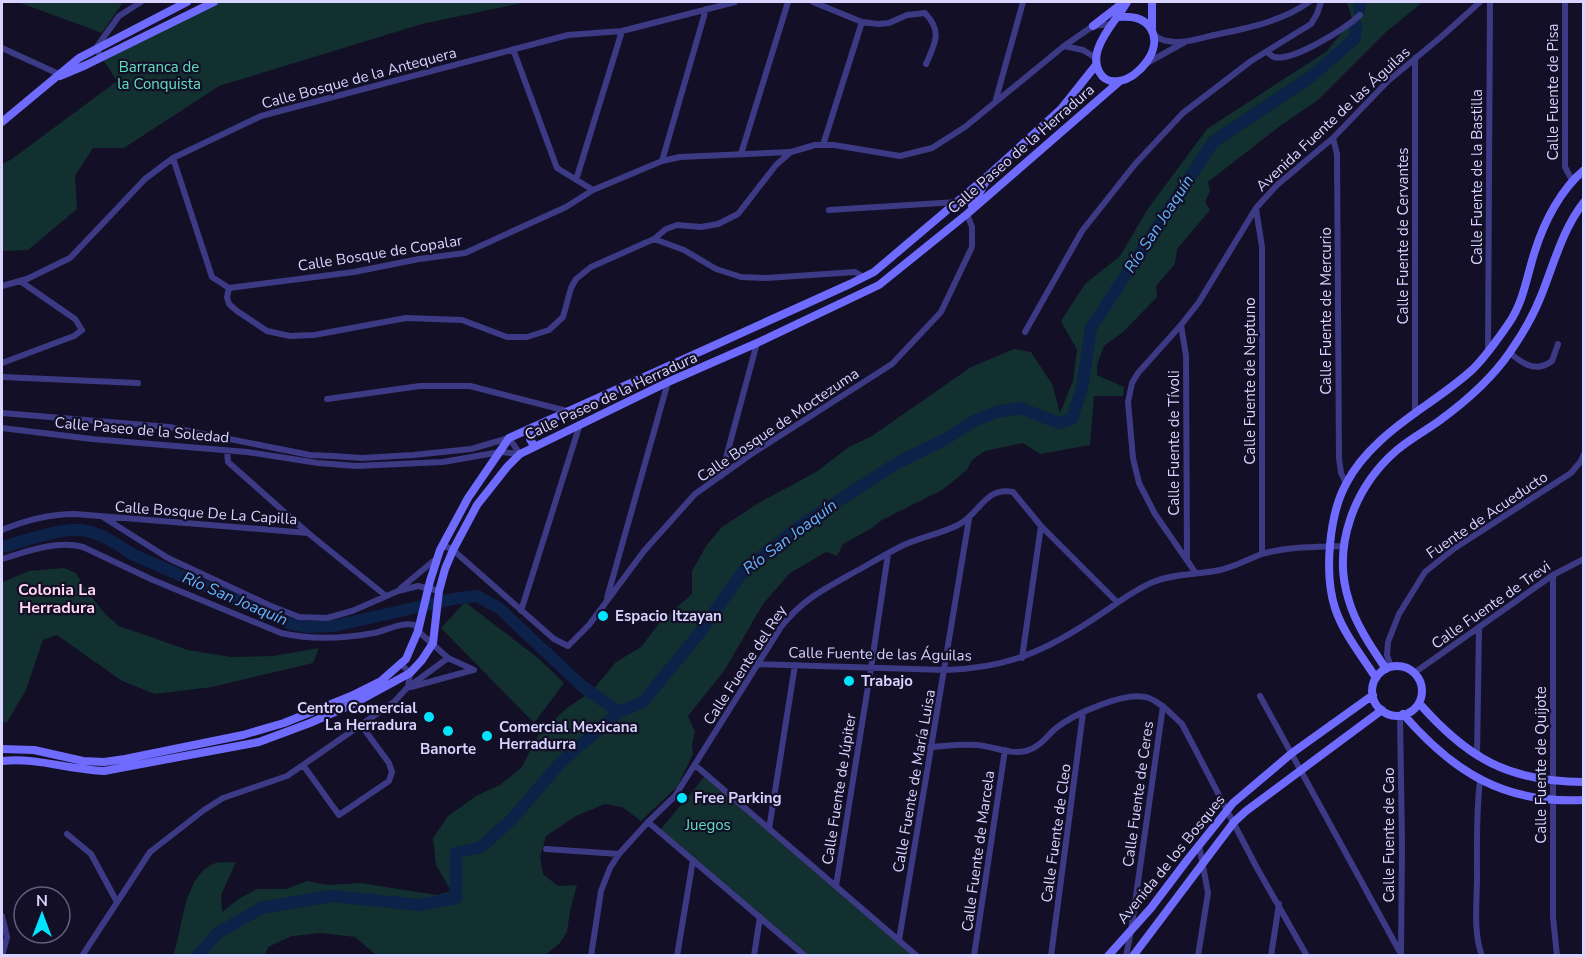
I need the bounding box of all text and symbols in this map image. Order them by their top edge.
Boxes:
street label: Calle Fuente de Pisa [1543,23,1563,161]
street label: Calle Bosque de la Antequera [259,42,459,114]
street label: Avenida Fuente de las Águilas [1252,42,1414,196]
park label: Barranca de la Conquista [117,57,201,94]
street label: Calle Paseo de la Herradura [943,80,1099,218]
street label: Calle Fuente de la Bastilla [1467,89,1487,265]
street label: Calle Fuente de Cervantes [1393,148,1413,324]
water label: Río San Joaquín [1119,171,1199,277]
street label: Calle Fuente de Mercurio [1316,227,1336,395]
street label: Calle Bosque de Copalar [296,230,464,276]
street label: Calle Fuente de Neptuno [1240,297,1260,465]
street label: Calle Paseo de la Herradura [522,347,700,445]
street label: Calle Bosque de Moctezuma [693,363,863,487]
street label: Calle Fuente de Tívoli [1164,370,1184,516]
street label: Calle Paseo de la Soledad [54,412,230,448]
street label: Fuente de Acueducto [1422,467,1552,563]
water label: Río San Joaquín [738,494,842,580]
street label: Calle Bosque De La Capilla [114,497,298,529]
street label: Calle Fuente de Trevi [1427,556,1555,654]
water label: Río San Joaquín [179,567,291,631]
district label: Colonia La Herradura [18,579,96,619]
street label: Calle Fuente del Rey [699,601,791,729]
place label: Espacio Itzayan [615,606,722,626]
marker: Espacio Itzayan [596,609,610,623]
street label: Calle Fuente de las Águilas [788,642,972,666]
place label: Trabajo [861,671,913,691]
marker: Trabajo [842,674,856,688]
street label: Calle Fuente de Quijote [1531,686,1551,844]
street label: Calle Fuente de María Luisa [888,688,940,874]
place label: Centro Comercial La Herradura [297,698,417,735]
marker: Centro Comercial La Herradura [422,710,436,724]
street label: Calle Fuente de Júpiter [817,711,861,866]
place label: Comercial Mexicana Herradurra [499,717,638,754]
street label: Calle Fuente de Ceres [1118,720,1158,868]
marker: Banorte [441,724,455,738]
marker: Comercial Mexicana Herradurra [480,729,494,743]
place label: Banorte [420,739,476,759]
street label: Calle Fuente de Cleo [1036,762,1076,904]
street label: Calle Fuente de Cao [1379,767,1399,903]
street label: Calle Fuente de Marcela [957,769,999,933]
place label: Free Parking [694,788,782,808]
street label: Avenida de los Bosques [1113,790,1229,928]
marker: Free Parking [675,791,689,805]
park label: Juegos [684,815,731,835]
north arrow [12,885,72,945]
text: N [36,890,48,912]

